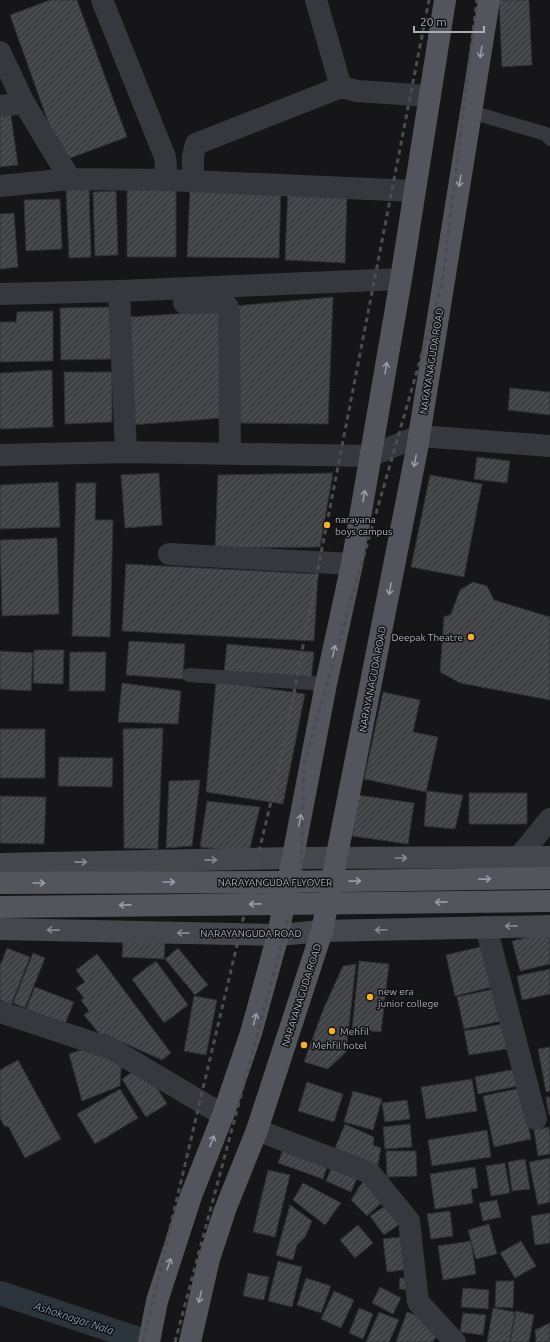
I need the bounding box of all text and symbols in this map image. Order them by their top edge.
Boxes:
scale bar [414,8,484,34]
text: 20 m [420,15,447,28]
one-way arrow [477,45,485,58]
one-way arrow [456,174,464,187]
street label: NARAYANAGUDA ROAD [418,307,445,415]
one-way arrow [382,362,390,375]
one-way arrow [410,454,418,467]
one-way arrow [360,490,368,503]
place label: narayana boys campus [335,514,392,537]
marker: narayana boys campus [322,520,332,530]
one-way arrow [385,582,393,595]
street label: NARAYANAGUDA ROAD [357,625,388,733]
place label: Deepak Theatre [391,632,463,643]
marker: Deepak Theatre [466,632,476,642]
one-way arrow [330,645,338,658]
one-way arrow [296,814,304,827]
one-way arrow [394,854,407,862]
one-way arrow [204,856,217,864]
one-way arrow [74,858,87,866]
one-way arrow [478,875,491,883]
street label: NARAYANGUDA FLYOVER [218,877,332,888]
one-way arrow [348,877,361,885]
one-way arrow [162,878,175,886]
one-way arrow [32,879,45,887]
one-way arrow [435,898,448,906]
one-way arrow [249,900,262,908]
one-way arrow [119,902,132,909]
one-way arrow [505,923,518,930]
one-way arrow [47,926,60,934]
one-way arrow [375,926,388,933]
street label: NARAYANGUDA ROAD [200,928,302,939]
one-way arrow [177,929,190,937]
street label: NARAYANAGUDA ROAD [280,942,323,1048]
place label: new era junior college [377,986,439,1009]
marker: new era junior college [365,992,375,1002]
one-way arrow [252,1012,259,1025]
marker: Mehfil [327,1026,337,1036]
place label: Mehfil [340,1026,369,1037]
marker: Mehfil hotel [299,1040,309,1050]
place label: Mehfil hotel [312,1040,367,1051]
one-way arrow [209,1136,217,1148]
one-way arrow [166,1258,173,1271]
one-way arrow [195,1290,203,1303]
water label: Ashoknagar Nala [32,1299,115,1336]

